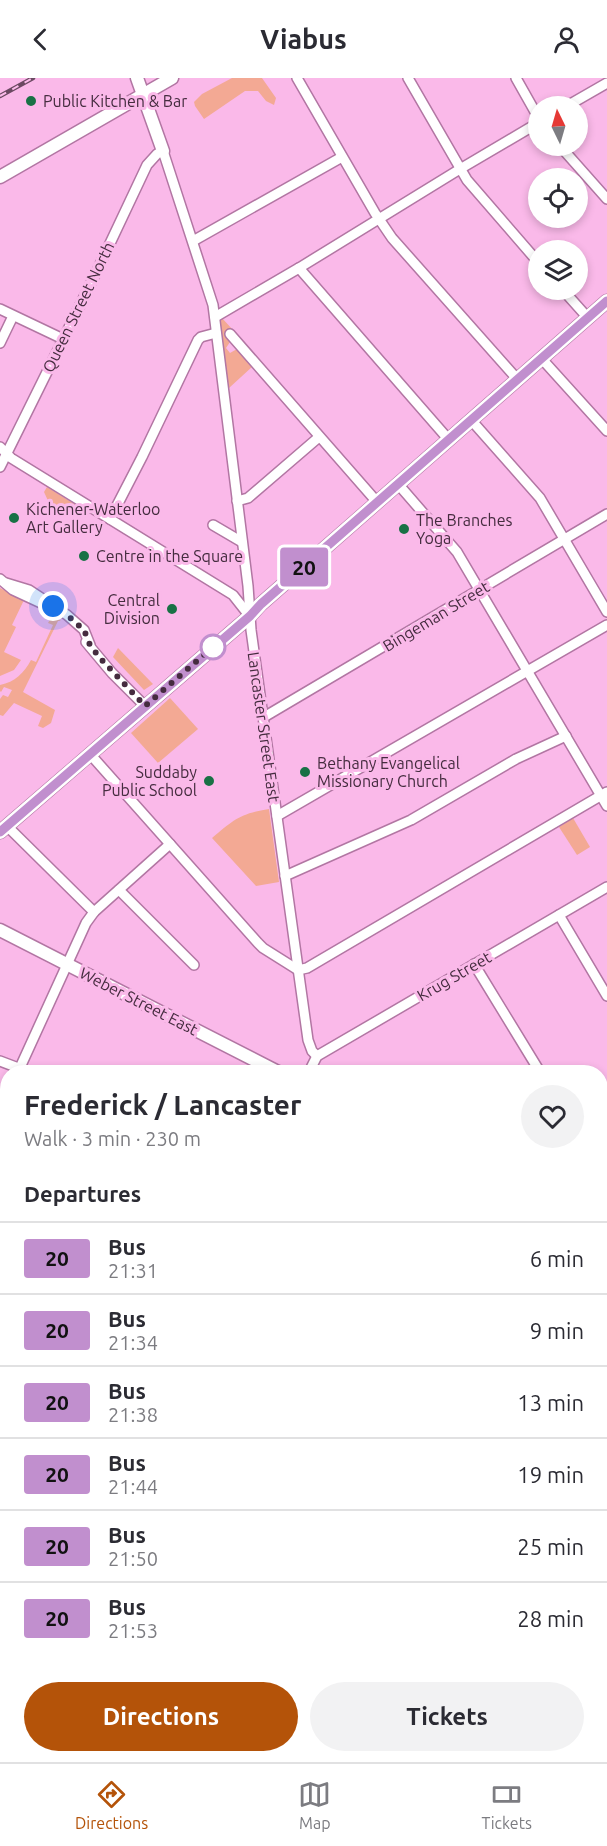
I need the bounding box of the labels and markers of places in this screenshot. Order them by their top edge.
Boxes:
place label: Public Kitchen & Bar [43,92,187,110]
marker: Public Kitchen & Bar [24,94,38,108]
place label: Kichener-Waterloo Art Gallery [26,500,160,536]
marker: Kichener-Waterloo Art Gallery [7,511,21,525]
place label: The Branches Yoga [416,511,513,547]
marker: The Branches Yoga [397,522,411,536]
place label: Centre in the Square [96,547,243,565]
marker: Centre in the Square [77,549,91,563]
place label: Central Division [104,591,160,627]
marker: Central Division [165,602,179,616]
unlabelled marker [200,634,226,660]
place label: Bethany Evangelical Missionary Church [317,754,460,790]
place label: Suddaby Public School [102,763,197,799]
marker: Bethany Evangelical Missionary Church [298,765,312,779]
marker: Suddaby Public School [202,774,216,788]

